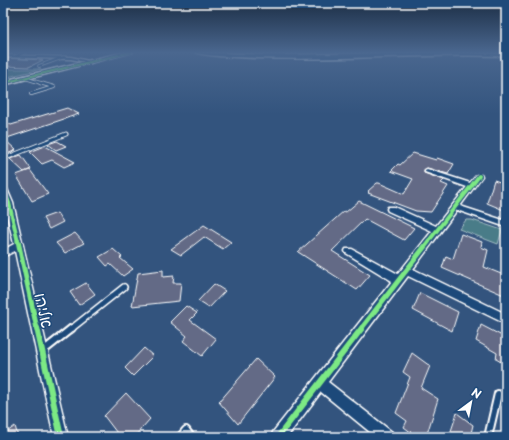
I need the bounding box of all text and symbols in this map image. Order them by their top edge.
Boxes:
street label: אליהו [29,290,61,330]
north arrow [451,382,491,422]
text: N [468,384,485,403]

